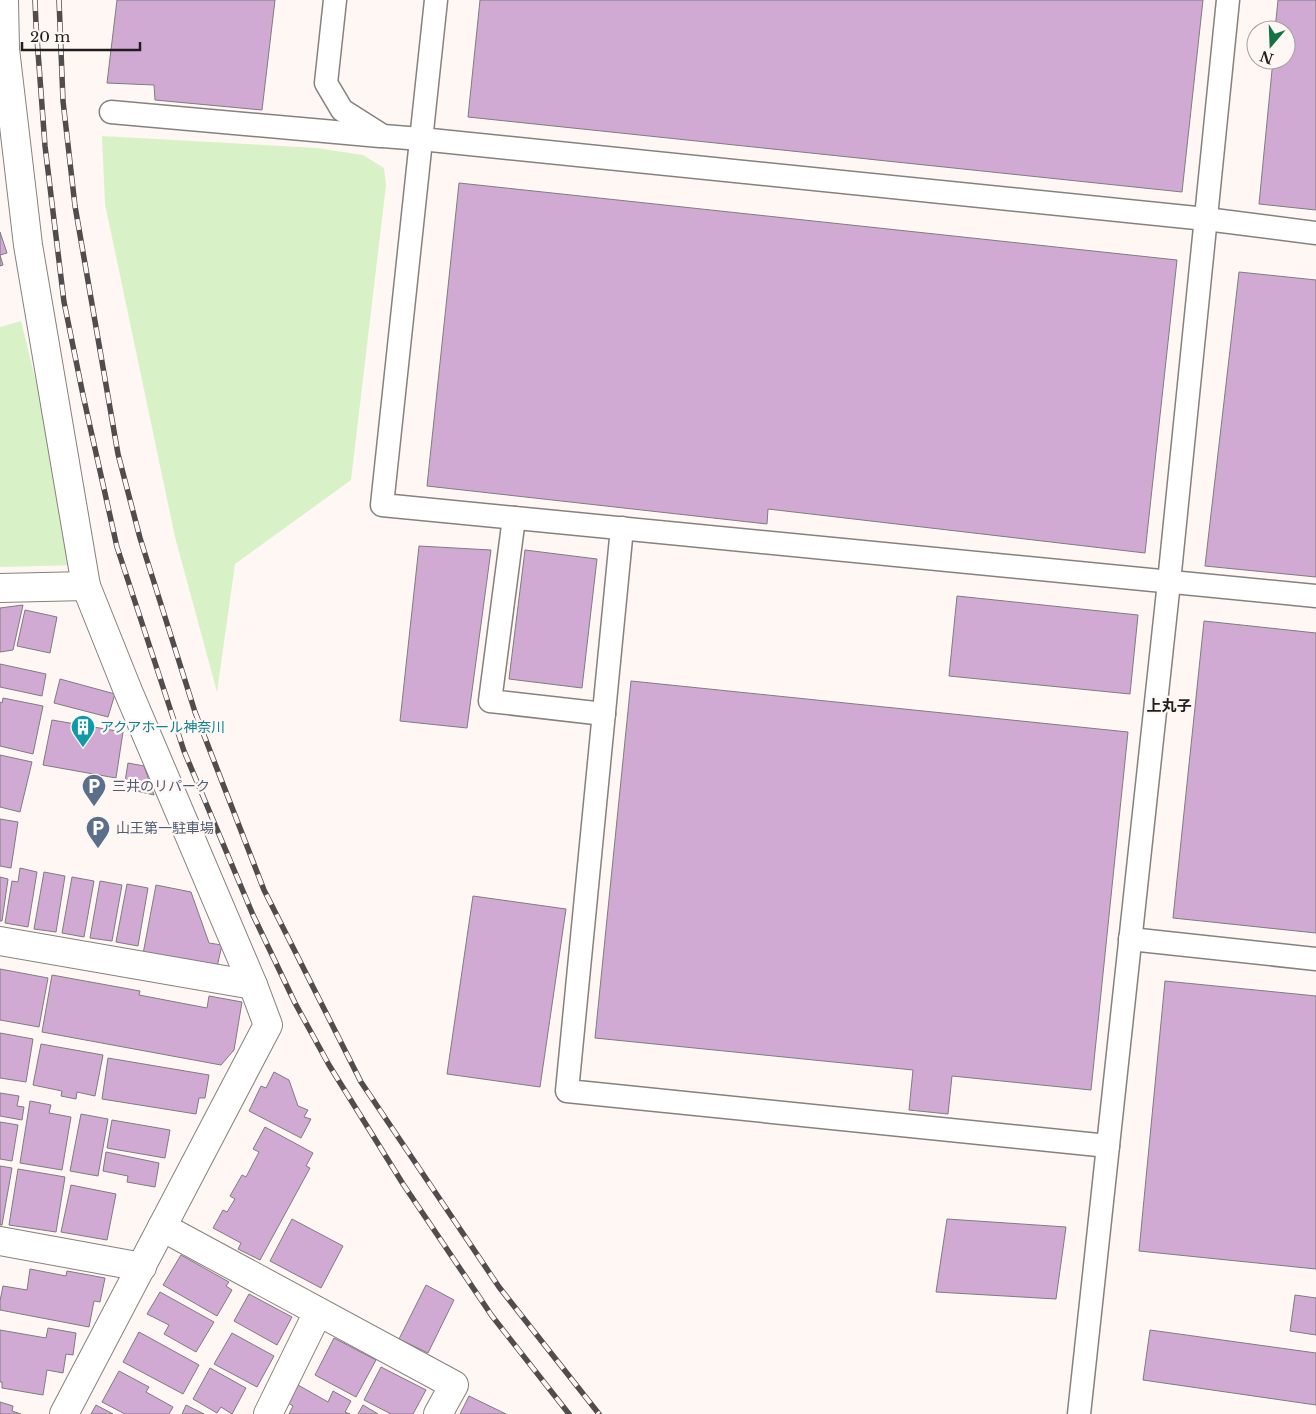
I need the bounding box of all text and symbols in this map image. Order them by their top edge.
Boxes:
scale bar [22,20,140,52]
north arrow [1246,20,1296,70]
text: 20 m [30,27,70,46]
text: N [1258,47,1276,68]
district label: 上丸子 [1146,696,1192,715]
building icon: アクアホール神奈川 [70,714,96,748]
place label: アクアホール神奈川 [100,718,225,736]
parking icon: 三井のリパーク [81,773,107,807]
place label: 三井のリパーク [112,777,210,795]
parking icon: 山王第一駐車場 [85,815,111,849]
place label: 山王第一駐車場 [116,819,214,837]

